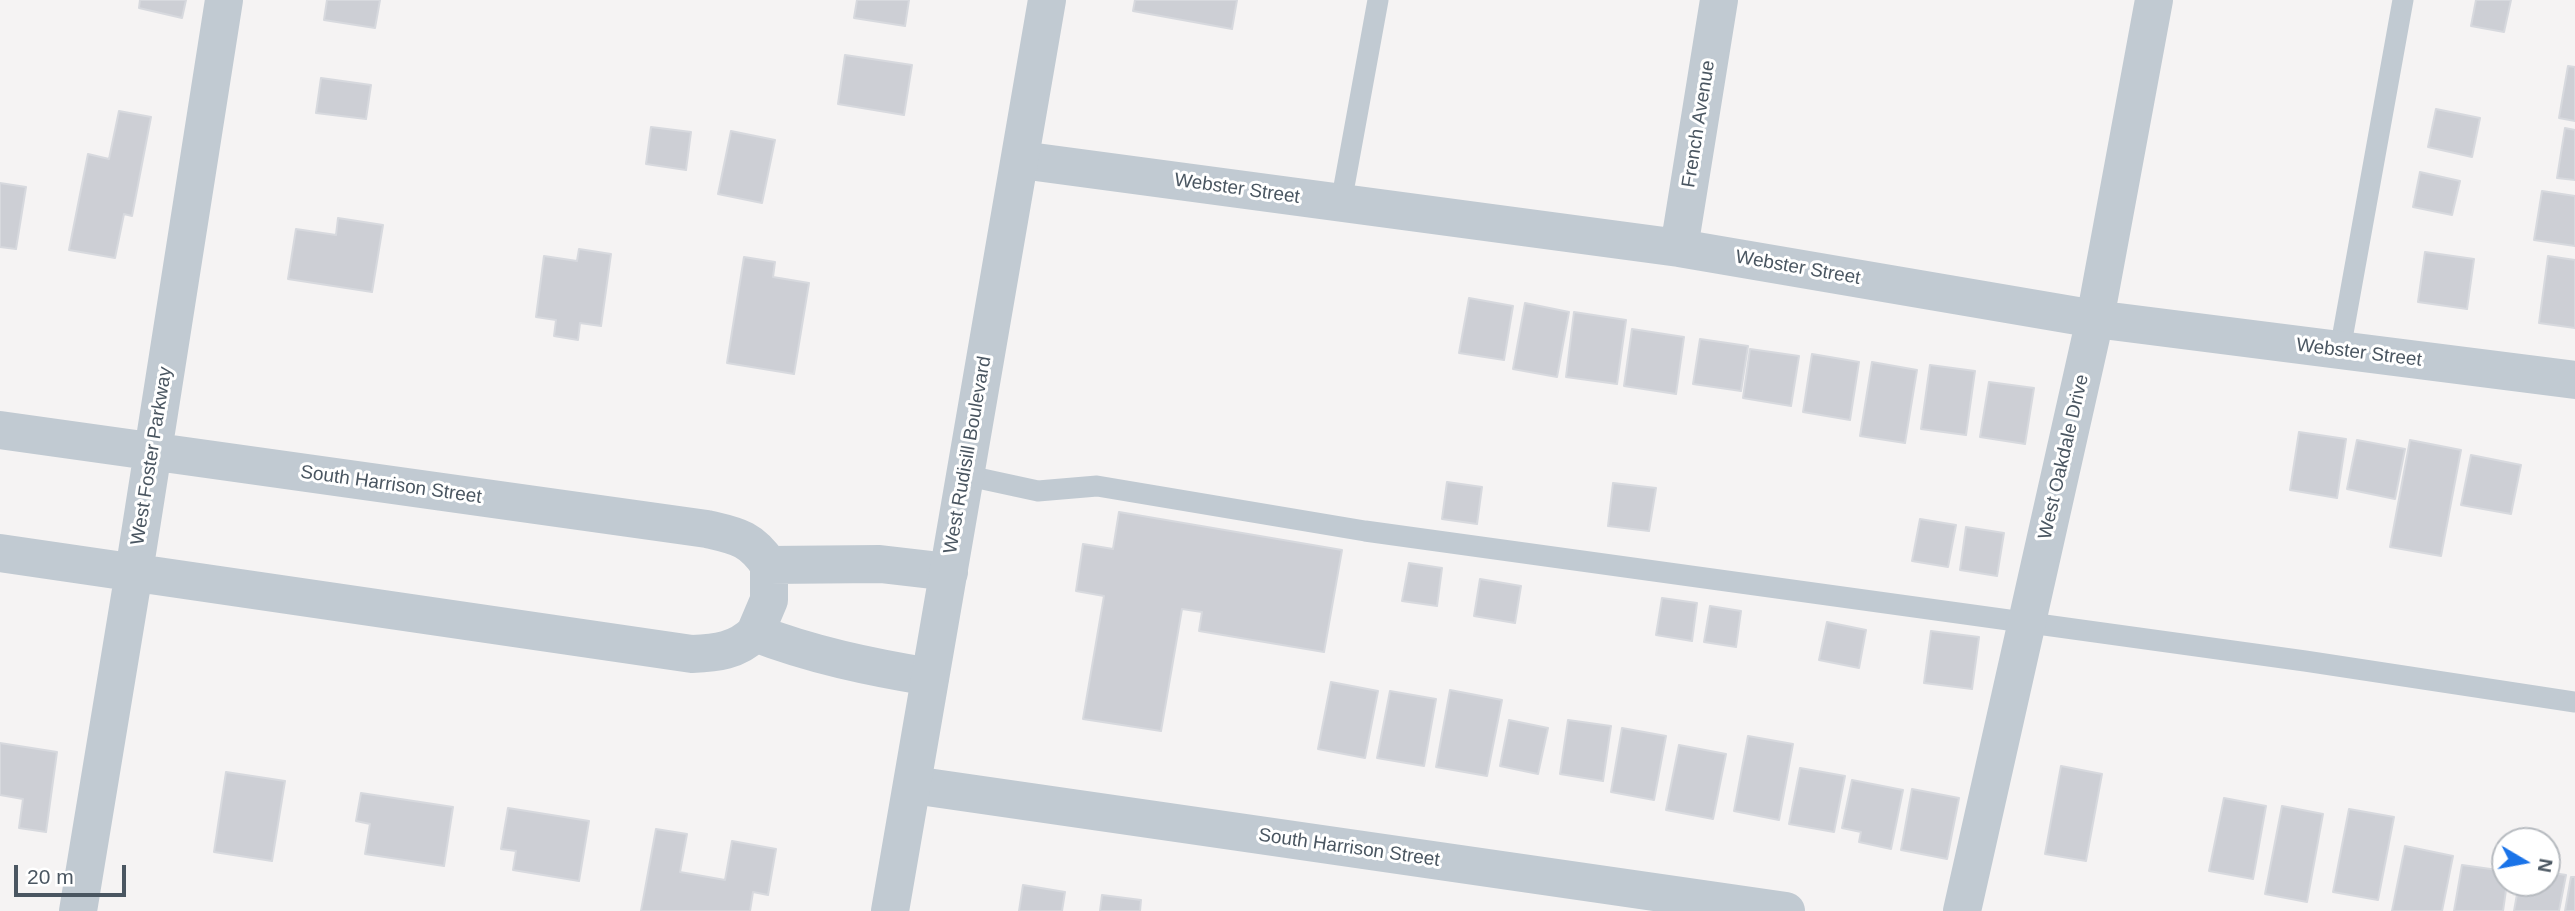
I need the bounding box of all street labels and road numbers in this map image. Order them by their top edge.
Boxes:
street label: French Avenue [1678,59,1720,189]
street label: Webster Street [1173,169,1301,209]
street label: Webster Street [1734,246,1862,290]
street label: Webster Street [2295,334,2423,372]
street label: West Rudisill Boulevard [939,354,997,556]
street label: West Foster Parkway [127,365,177,547]
street label: West Oakdale Drive [2034,372,2094,542]
street label: South Harrison Street [299,461,483,509]
street label: South Harrison Street [1257,824,1441,872]

